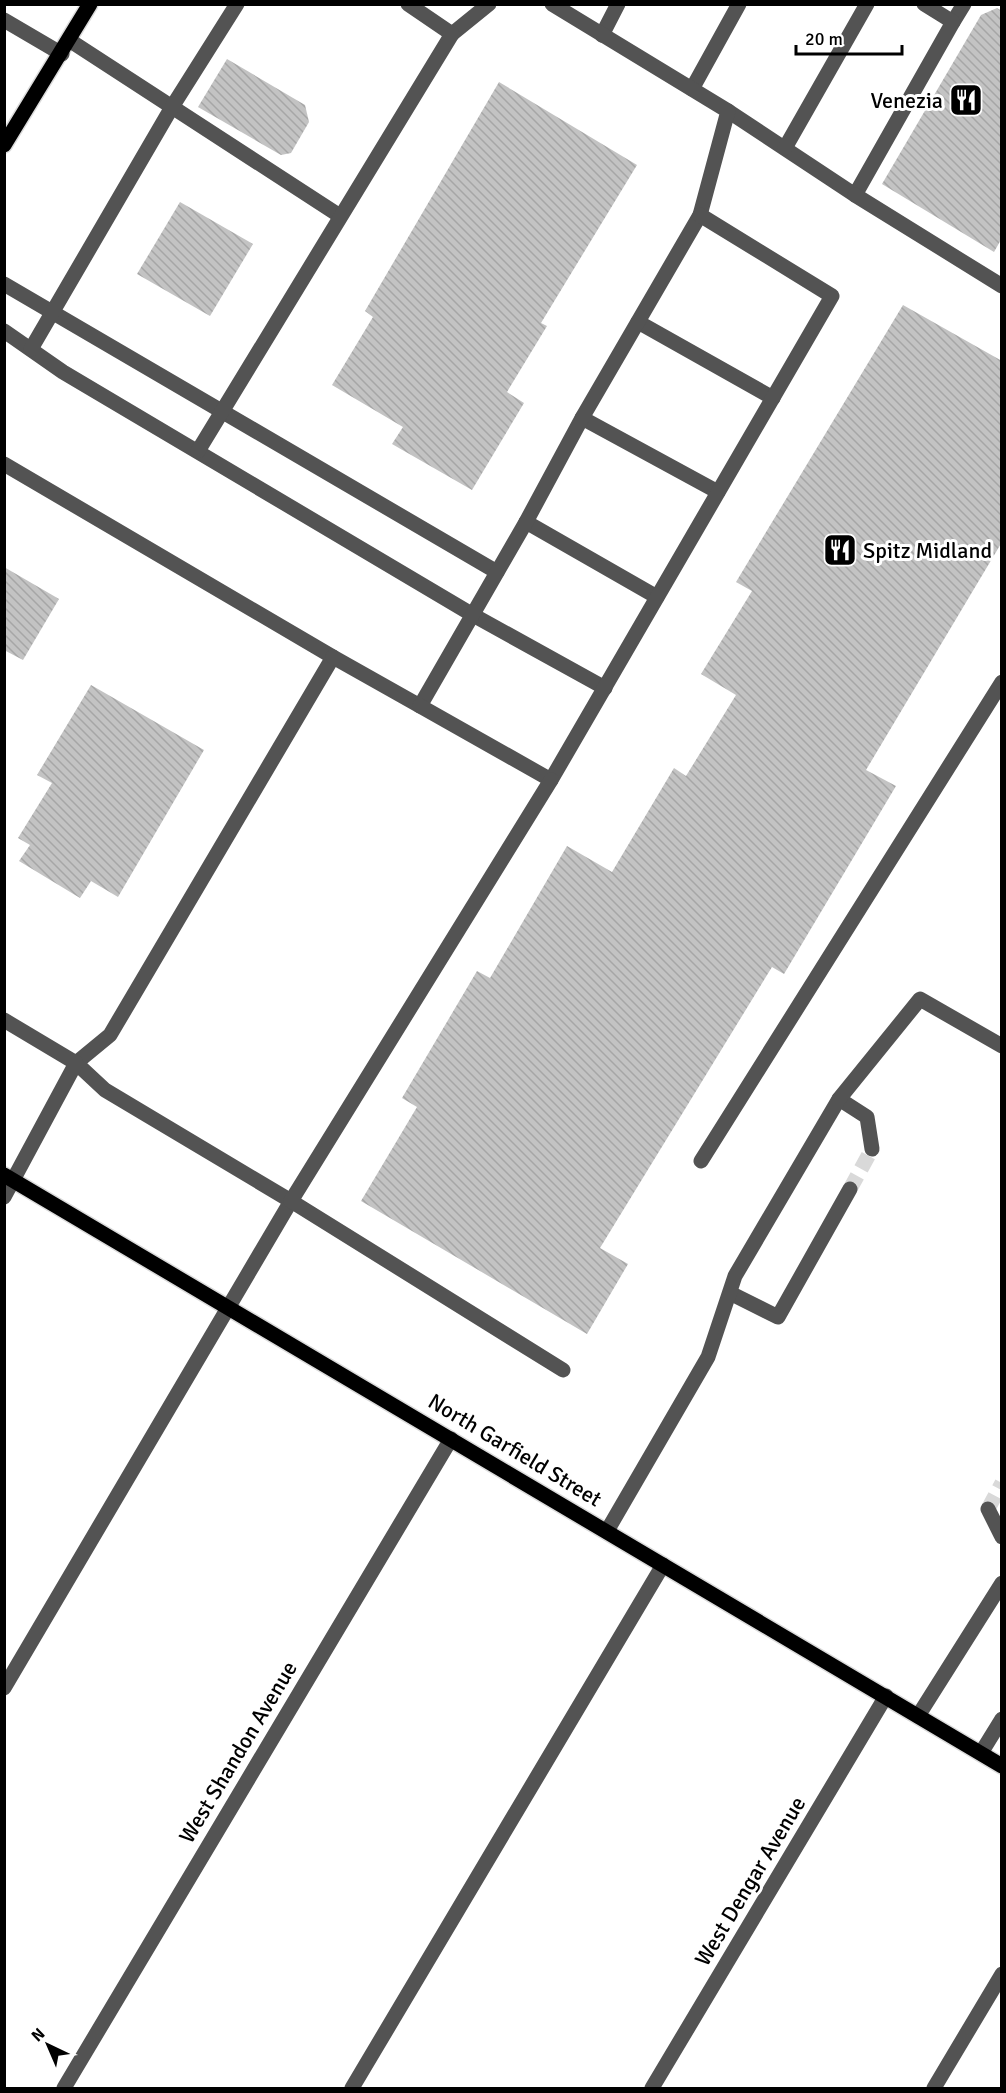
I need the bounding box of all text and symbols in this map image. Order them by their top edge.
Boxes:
scale bar [796,18,902,56]
text: 20 m [805,28,843,50]
restaurant icon: Venezia [948,82,984,118]
place label: Venezia [871,87,943,114]
restaurant icon: Spitz Midland [822,532,858,568]
place label: Spitz Midland [863,537,992,564]
street label: North Garfield Street [423,1388,607,1513]
street label: West Shandon Avenue [173,1656,303,1848]
street label: West Dengar Avenue [689,1791,811,1971]
north arrow [18,2015,78,2075]
text: N [27,2024,49,2046]

